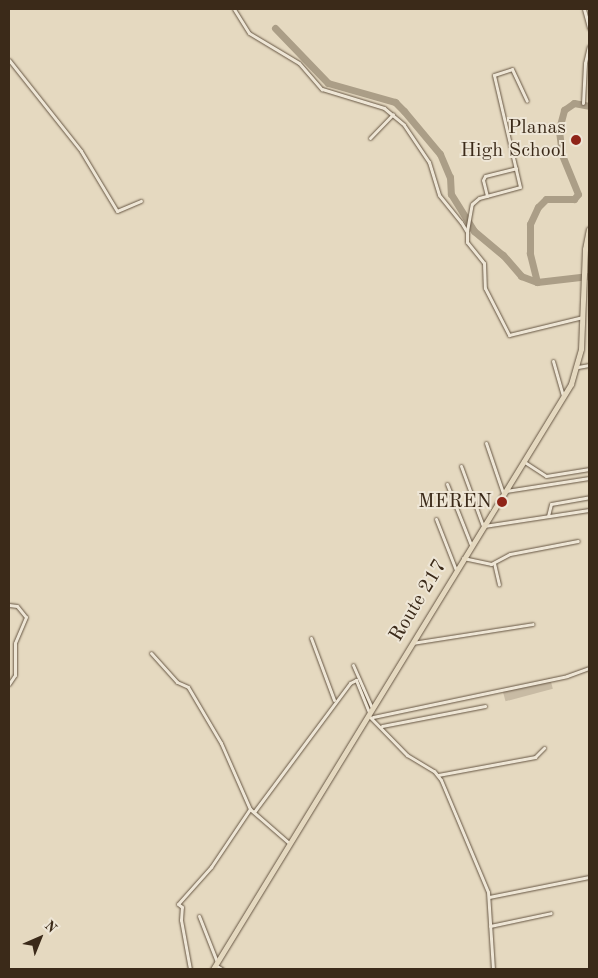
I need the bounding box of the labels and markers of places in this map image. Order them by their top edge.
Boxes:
place label: Planas High School [460,116,566,163]
marker: Planas High School [570,134,582,146]
place label: MEREN [418,490,492,514]
marker: MEREN [496,496,508,508]

